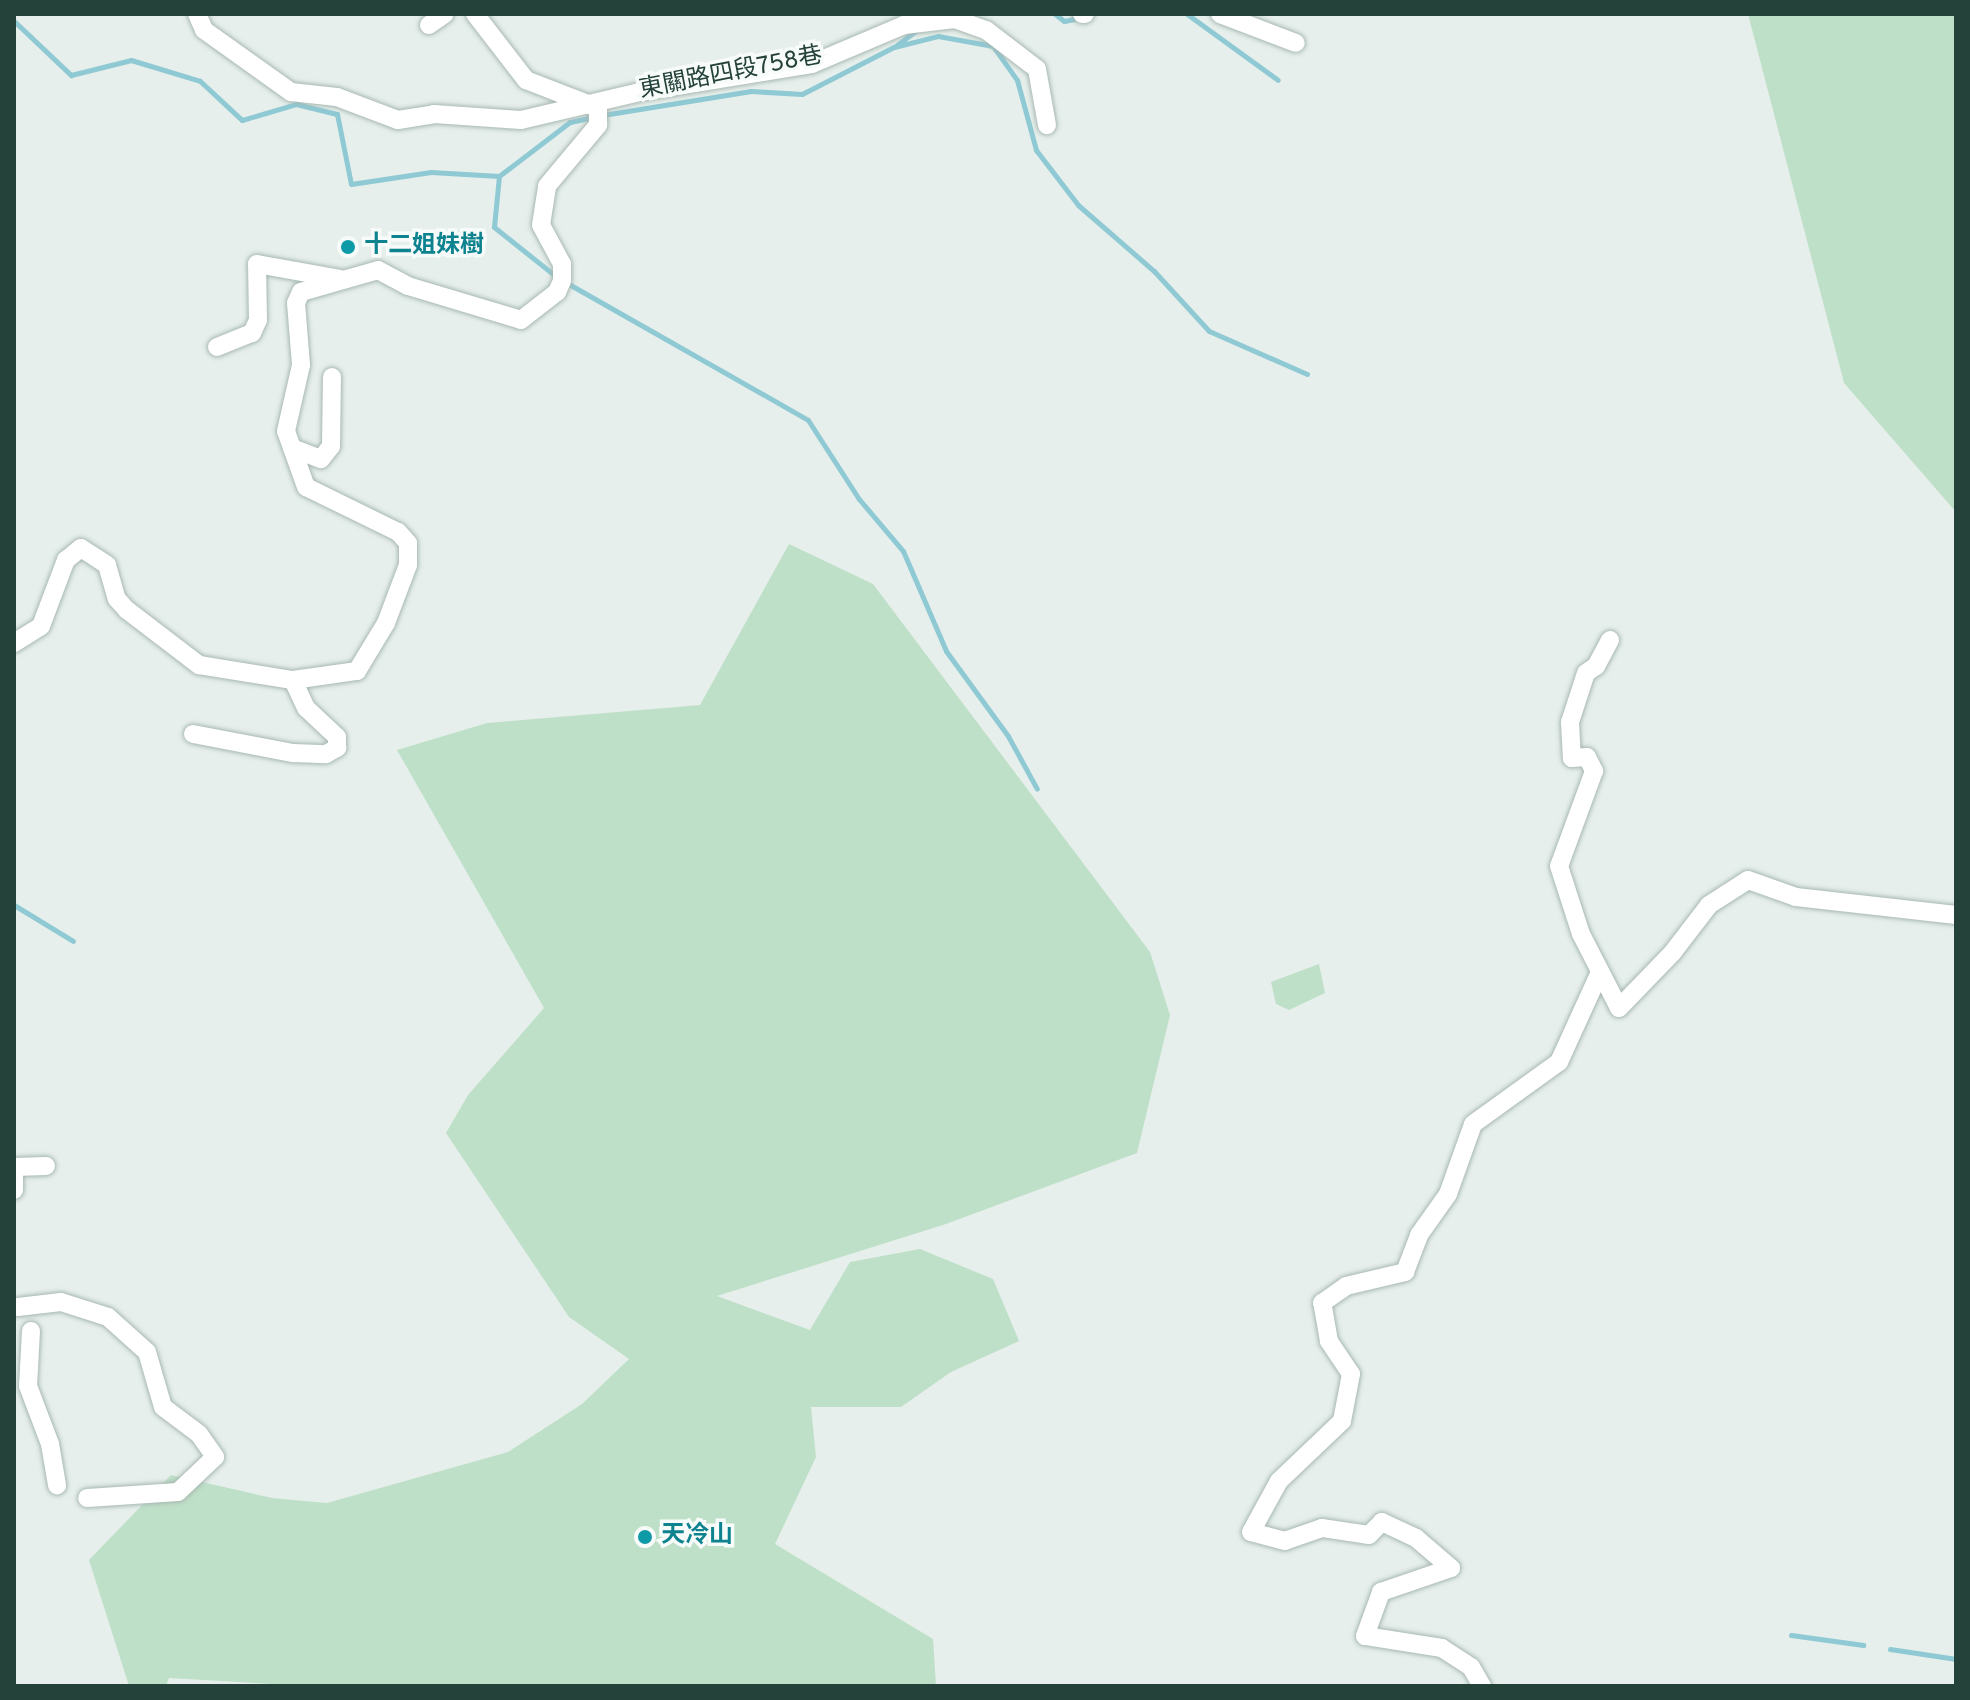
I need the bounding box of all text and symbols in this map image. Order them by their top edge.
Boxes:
street label: 東關路四段758巷 [637,42,825,106]
place label: 十二姐妹樹 [364,233,484,261]
marker: 十二姐妹樹 [339,238,357,256]
place label: 天冷山 [661,1523,733,1551]
marker: 天冷山 [636,1528,654,1546]

